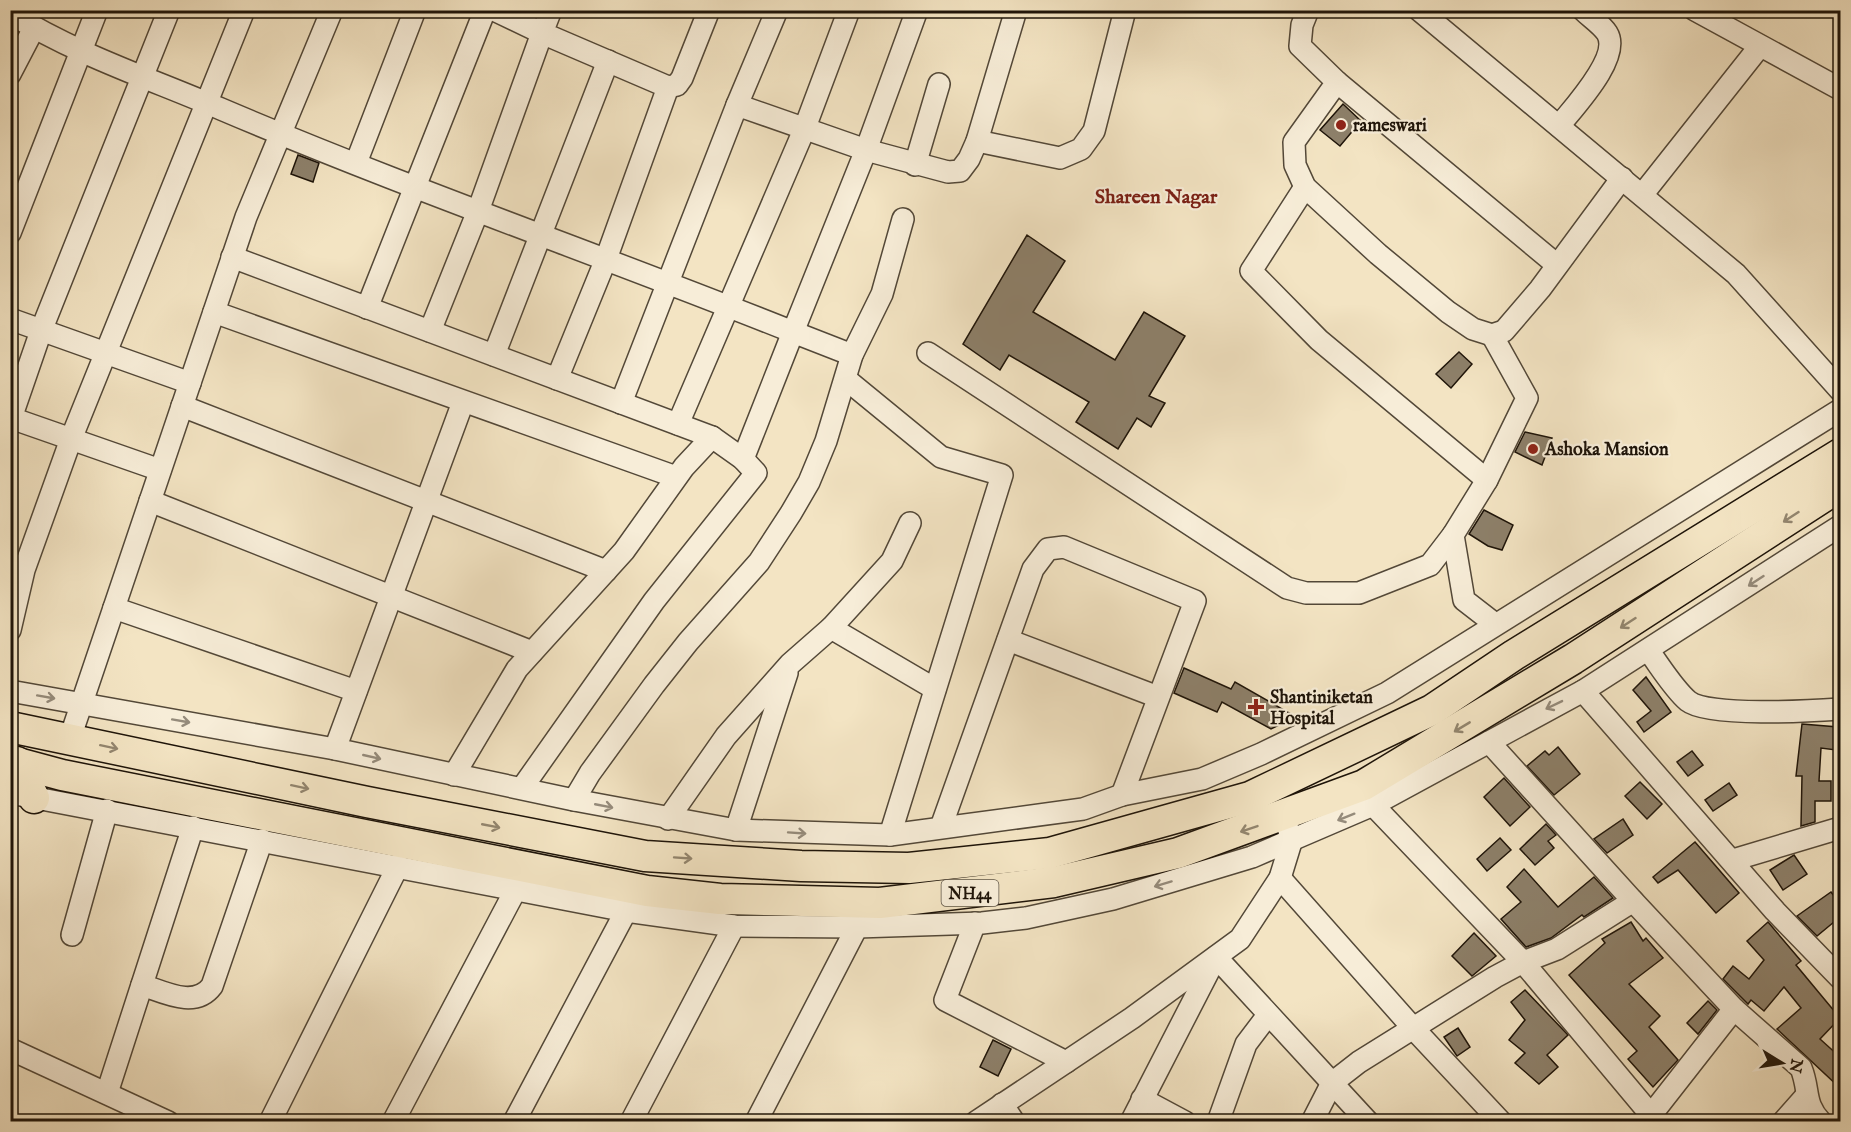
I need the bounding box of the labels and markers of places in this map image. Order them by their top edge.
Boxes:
place label: rameswari [1353,115,1427,138]
marker: rameswari [1334,118,1348,132]
place label: Ashoka Mansion [1544,439,1669,462]
marker: Ashoka Mansion [1526,442,1540,456]
place label: Shantiniketan Hospital [1270,687,1373,731]
marker: Shantiniketan Hospital [1247,698,1265,716]

